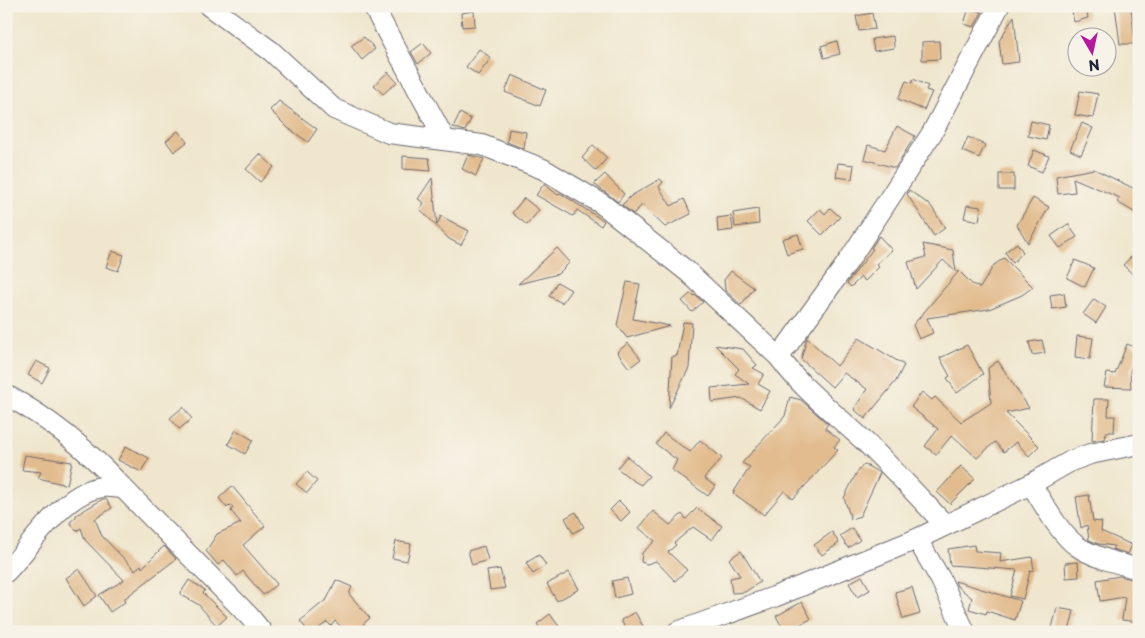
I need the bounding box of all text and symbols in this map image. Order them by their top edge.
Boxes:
north arrow [1068,28,1118,78]
text: N [1087,54,1101,77]

